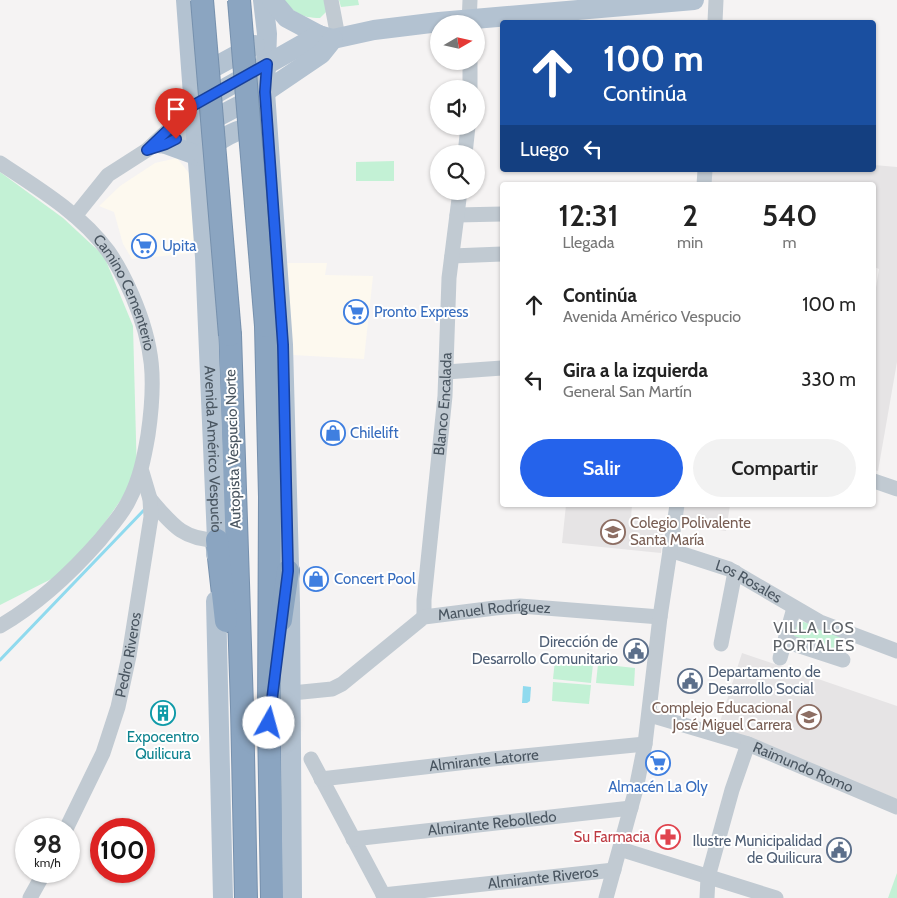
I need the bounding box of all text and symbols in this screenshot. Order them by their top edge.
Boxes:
north arrow [430,15,485,70]
map controls [430,15,485,200]
text: 100 m [603,37,704,80]
icon: ahead [520,40,585,105]
button: sound [430,80,485,135]
text: Continúa [603,80,687,107]
pin [155,88,197,139]
icon: arrive [162,95,190,123]
icon: left [579,135,607,163]
text: Luego [520,138,569,161]
button: search [430,145,485,200]
text: 12:31 [559,197,618,234]
text: 2 [682,197,698,234]
text: 540 [762,197,817,234]
street label: Camino Cementerio [89,230,158,352]
supermarket icon: Upita [131,233,157,259]
text: Llegada [562,233,615,252]
text: min [677,233,703,252]
text: m [783,233,797,252]
place label: Upita [162,237,197,255]
text: Continúa [563,284,637,307]
icon: ahead [520,291,548,319]
text: 100 m [802,293,856,316]
supermarket icon: Pronto Express [343,299,369,325]
place label: Pronto Express [374,303,469,321]
text: Avenida Américo Vespucio [563,307,741,326]
street label: Blanco Encalada [430,351,455,456]
text: Gira a la izquierda [563,359,708,382]
street label: Avenida Américo Vespucio [201,365,226,533]
icon: left [520,366,548,394]
text: 330 m [801,368,856,391]
street label: Autopista Vespucio Norte [221,369,245,529]
text: General San Martín [563,382,692,401]
shop icon: Chilelift [320,420,346,446]
place label: Chilelift [350,424,398,442]
button: Salir [520,439,683,497]
button: Compartir [693,439,856,497]
place label: Colegio Polivalente Santa María [630,514,751,549]
school or university icon: Colegio Polivalente Santa María [600,519,626,545]
street label: Los Rosales [713,556,785,607]
shop icon: Concert Pool [303,566,329,592]
place label: Concert Pool [334,570,416,588]
street label: Manuel Rodríguez [437,597,551,624]
street label: Pedro Riveros [111,611,145,699]
district label: VILLA LOS PORTALES [773,618,855,655]
place label: Dirección de Desarrollo Comunitario [472,633,618,668]
public building icon: Dirección de Desarrollo Comunitario [623,638,649,664]
place label: Departamento de Desarrollo Social [708,663,821,698]
public building icon: Departamento de Desarrollo Social [677,668,703,694]
position arrow [242,696,294,748]
place label: Complejo Educacional José Miguel Carrera [652,699,793,734]
building icon: Expocentro Quilicura [150,700,176,726]
school or university icon: Complejo Educacional José Miguel Carrera [796,704,822,730]
place label: Expocentro Quilicura [127,728,199,763]
street label: Raimundo Romo [750,738,856,796]
street label: Almirante Latorre [428,746,540,775]
supermarket icon: Almacén La Oly [645,750,671,776]
place label: Almacén La Oly [608,778,708,796]
street label: Almirante Rebolledo [427,807,557,840]
speed limit sign: 100 [90,818,155,883]
pharmacy icon: Su Farmacia [655,824,681,850]
place label: Su Farmacia [574,828,651,846]
text: 98 [33,829,62,859]
place label: Ilustre Municipalidad de Quilicura [693,832,823,867]
public building icon: Ilustre Municipalidad de Quilicura [826,837,852,863]
text: km/h [34,855,61,870]
street label: Almirante Riveros [487,863,599,893]

